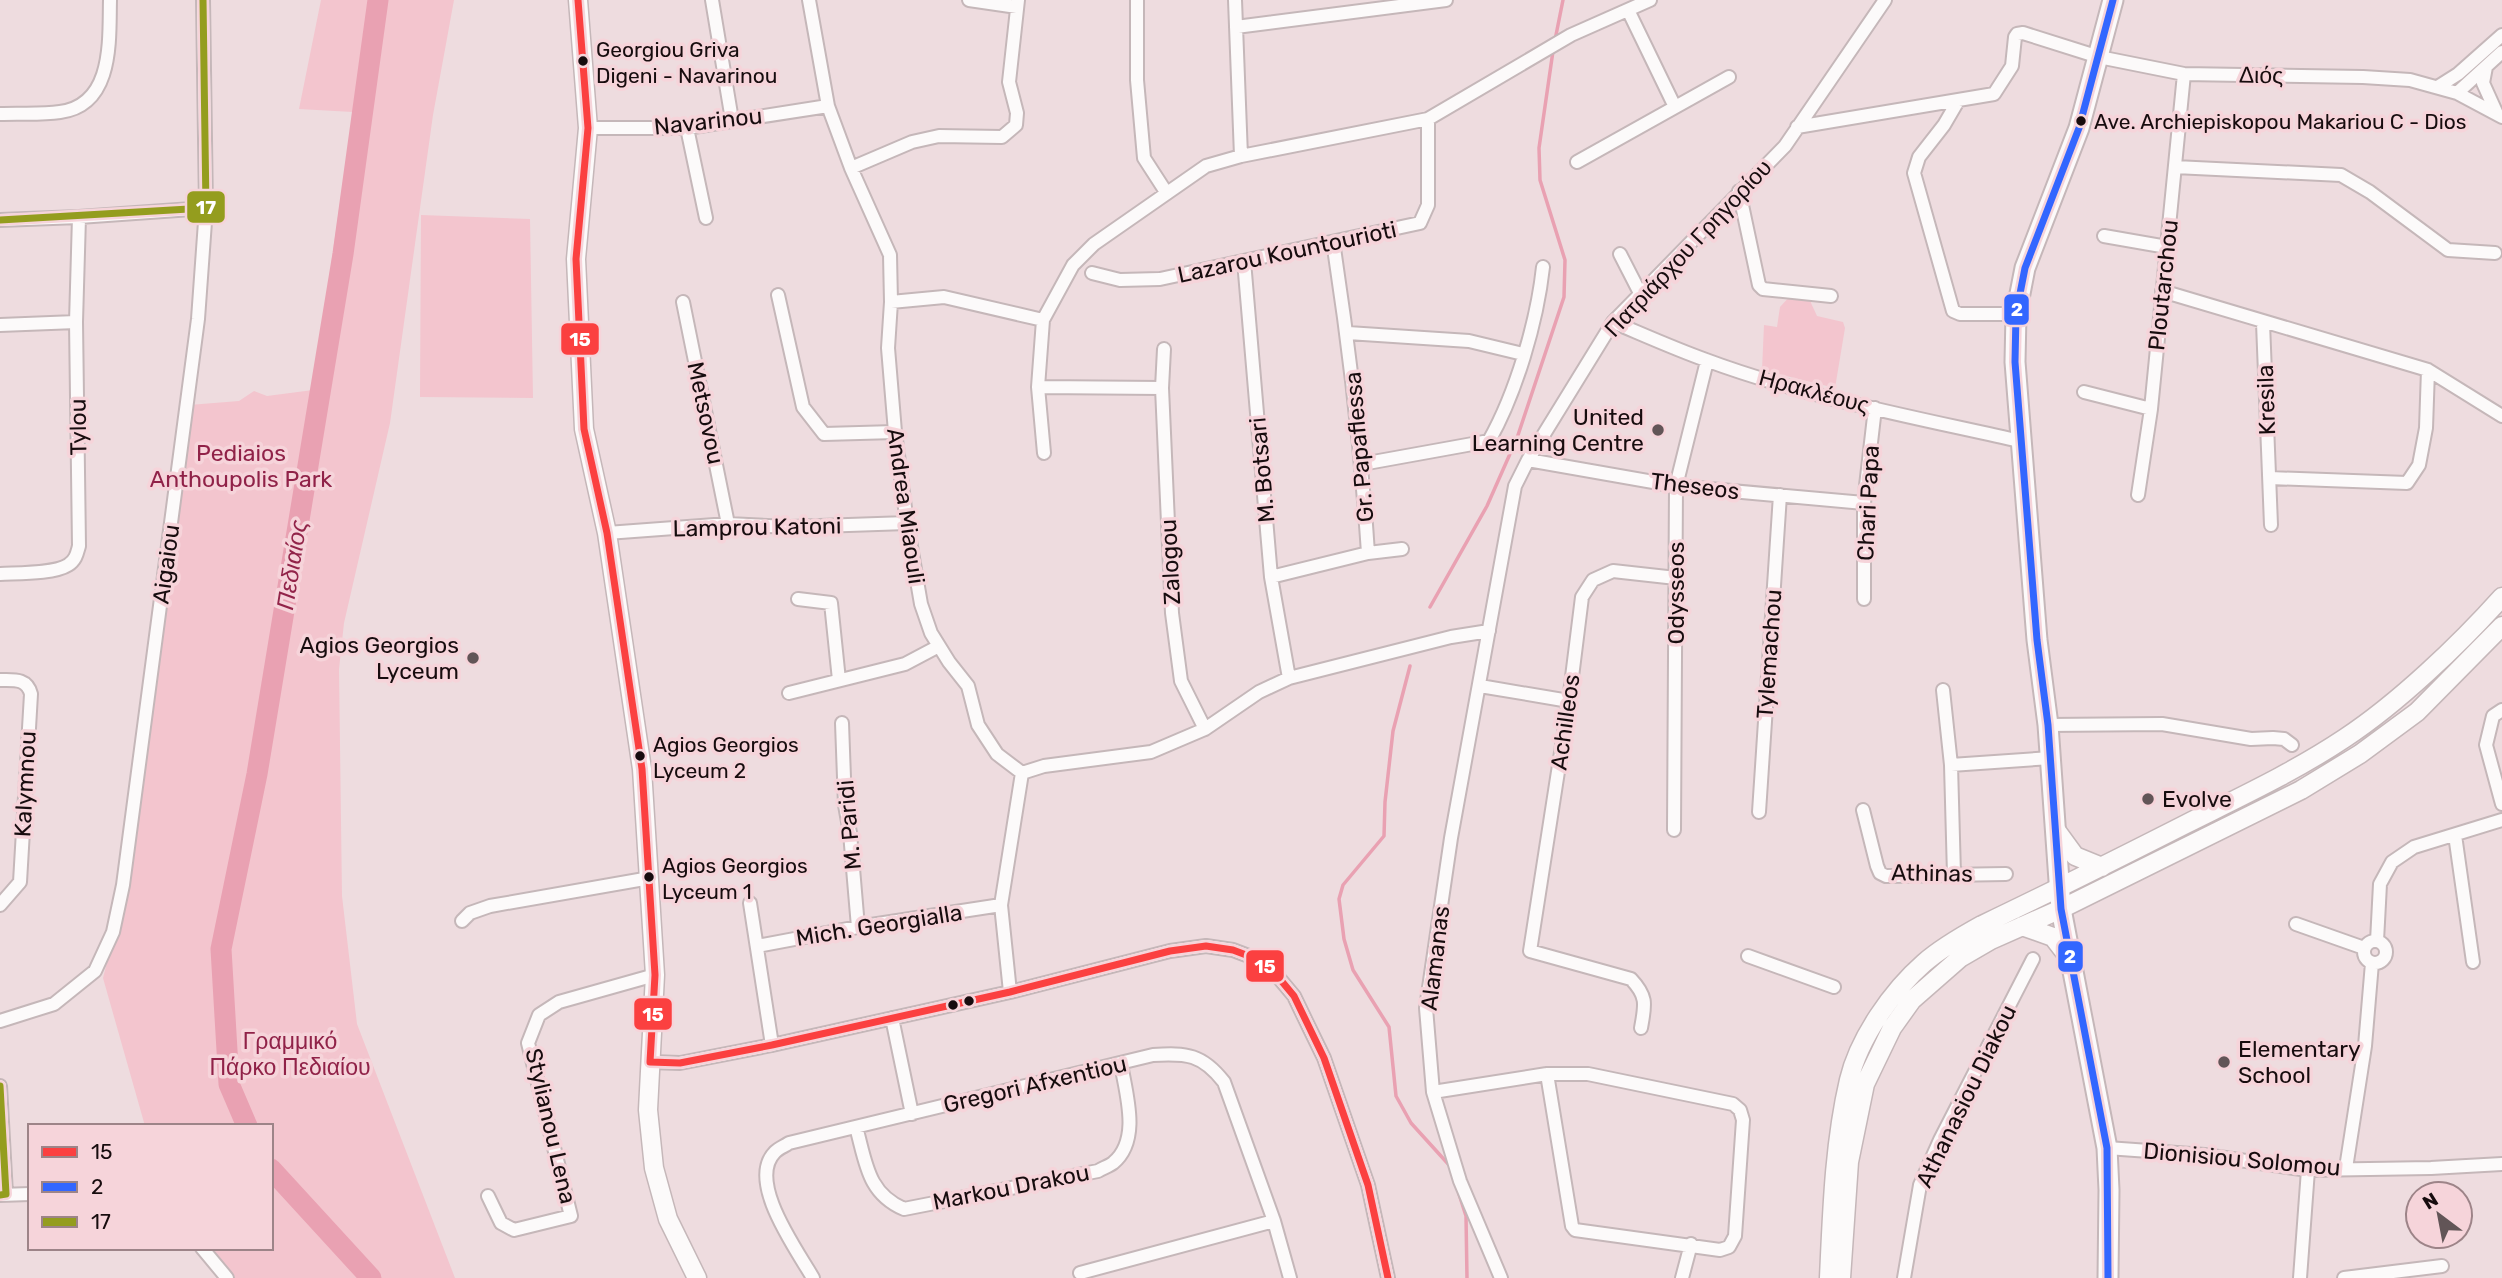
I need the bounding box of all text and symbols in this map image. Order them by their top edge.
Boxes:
place label: Georgiou Griva Digeni - Navarinou [596,37,777,88]
marker: Georgiou Griva Digeni - Navarinou [576,54,590,68]
street label: Διός [2239,61,2283,89]
street label: Navarinou [652,101,764,141]
place label: Ave. Archiepiskopou Makariou C - Dios [2094,109,2467,134]
marker: Ave. Archiepiskopou Makariou C - Dios [2074,114,2088,128]
street label: Πατριάρχου Γρηγορίου [1599,153,1777,343]
line badge: 17 [186,190,226,224]
text: 17 [196,196,216,219]
street label: Lazarou Kountourioti [1175,215,1399,289]
street label: Ploutarchou [2142,218,2184,352]
line badge: 2 [2003,293,2030,326]
text: 2 [2011,298,2023,321]
line badge: 15 [560,322,600,356]
text: 15 [569,328,591,351]
street label: Metsovou [682,359,730,467]
street label: Ηρακλέους [1756,363,1872,419]
street label: Kresila [2251,364,2281,436]
street label: Gr. Papaflessa [1338,371,1380,523]
street label: Tylou [64,398,92,456]
place label: United Learning Centre [1472,403,1644,457]
street label: M. Botsari [1243,416,1281,524]
marker: United Learning Centre [1650,422,1666,438]
street label: Andrea Miaouli [881,426,931,586]
park label: Pediaios Anthoupolis Park [150,439,332,493]
street label: Chari Papa [1851,445,1885,561]
street label: Theseos [1649,467,1741,505]
street label: Lamprou Katoni [672,512,842,542]
water label: Πεδιαίος [271,518,313,612]
street label: Zalogou [1154,518,1186,606]
street label: Aigaiou [147,522,185,606]
street label: Odysseos [1662,542,1690,644]
street label: Tylemachou [1751,588,1787,720]
place label: Agios Georgios Lyceum [299,631,459,685]
marker: Agios Georgios Lyceum [465,650,481,666]
street label: Achilleos [1544,672,1586,772]
street label: Kalymnou [8,730,42,838]
place label: Agios Georgios Lyceum 2 [653,732,799,783]
marker: Agios Georgios Lyceum 2 [633,749,647,763]
street label: M. Paridi [831,779,867,871]
place label: Evolve [2162,785,2232,813]
marker: Evolve [2140,791,2156,807]
place label: Agios Georgios Lyceum 1 [662,853,808,904]
street label: Athinas [1891,858,1973,888]
marker: Agios Georgios Lyceum 1 [642,870,656,884]
street label: Mich. Georgialla [794,898,964,952]
street label: Alamanas [1415,904,1455,1012]
line badge: 2 [2057,940,2084,973]
text: 2 [2064,945,2076,968]
line badge: 15 [1245,949,1285,983]
text: 15 [1254,955,1276,978]
unlabelled marker [962,994,976,1008]
line badge: 15 [633,997,673,1031]
unlabelled marker [946,998,960,1012]
street label: Athanasiou Diakou [1910,1000,2022,1192]
text: 15 [642,1003,664,1026]
park label: Γραμμικό Πάρκο Πεδιαίου [209,1027,371,1081]
place label: Elementary School [2238,1035,2361,1089]
street label: Stylianou Lena [520,1046,582,1206]
street label: Gregori Afxentiou [941,1049,1129,1119]
marker: Elementary School [2216,1054,2232,1070]
legend [28,1124,273,1250]
street label: Dionisiou Solomou [2142,1136,2342,1182]
text: 15 [91,1139,112,1164]
street label: Markou Drakou [930,1158,1092,1216]
text: 2 [91,1174,103,1199]
north arrow [2404,1180,2474,1250]
text: N [2418,1188,2442,1214]
text: 17 [91,1209,111,1234]

